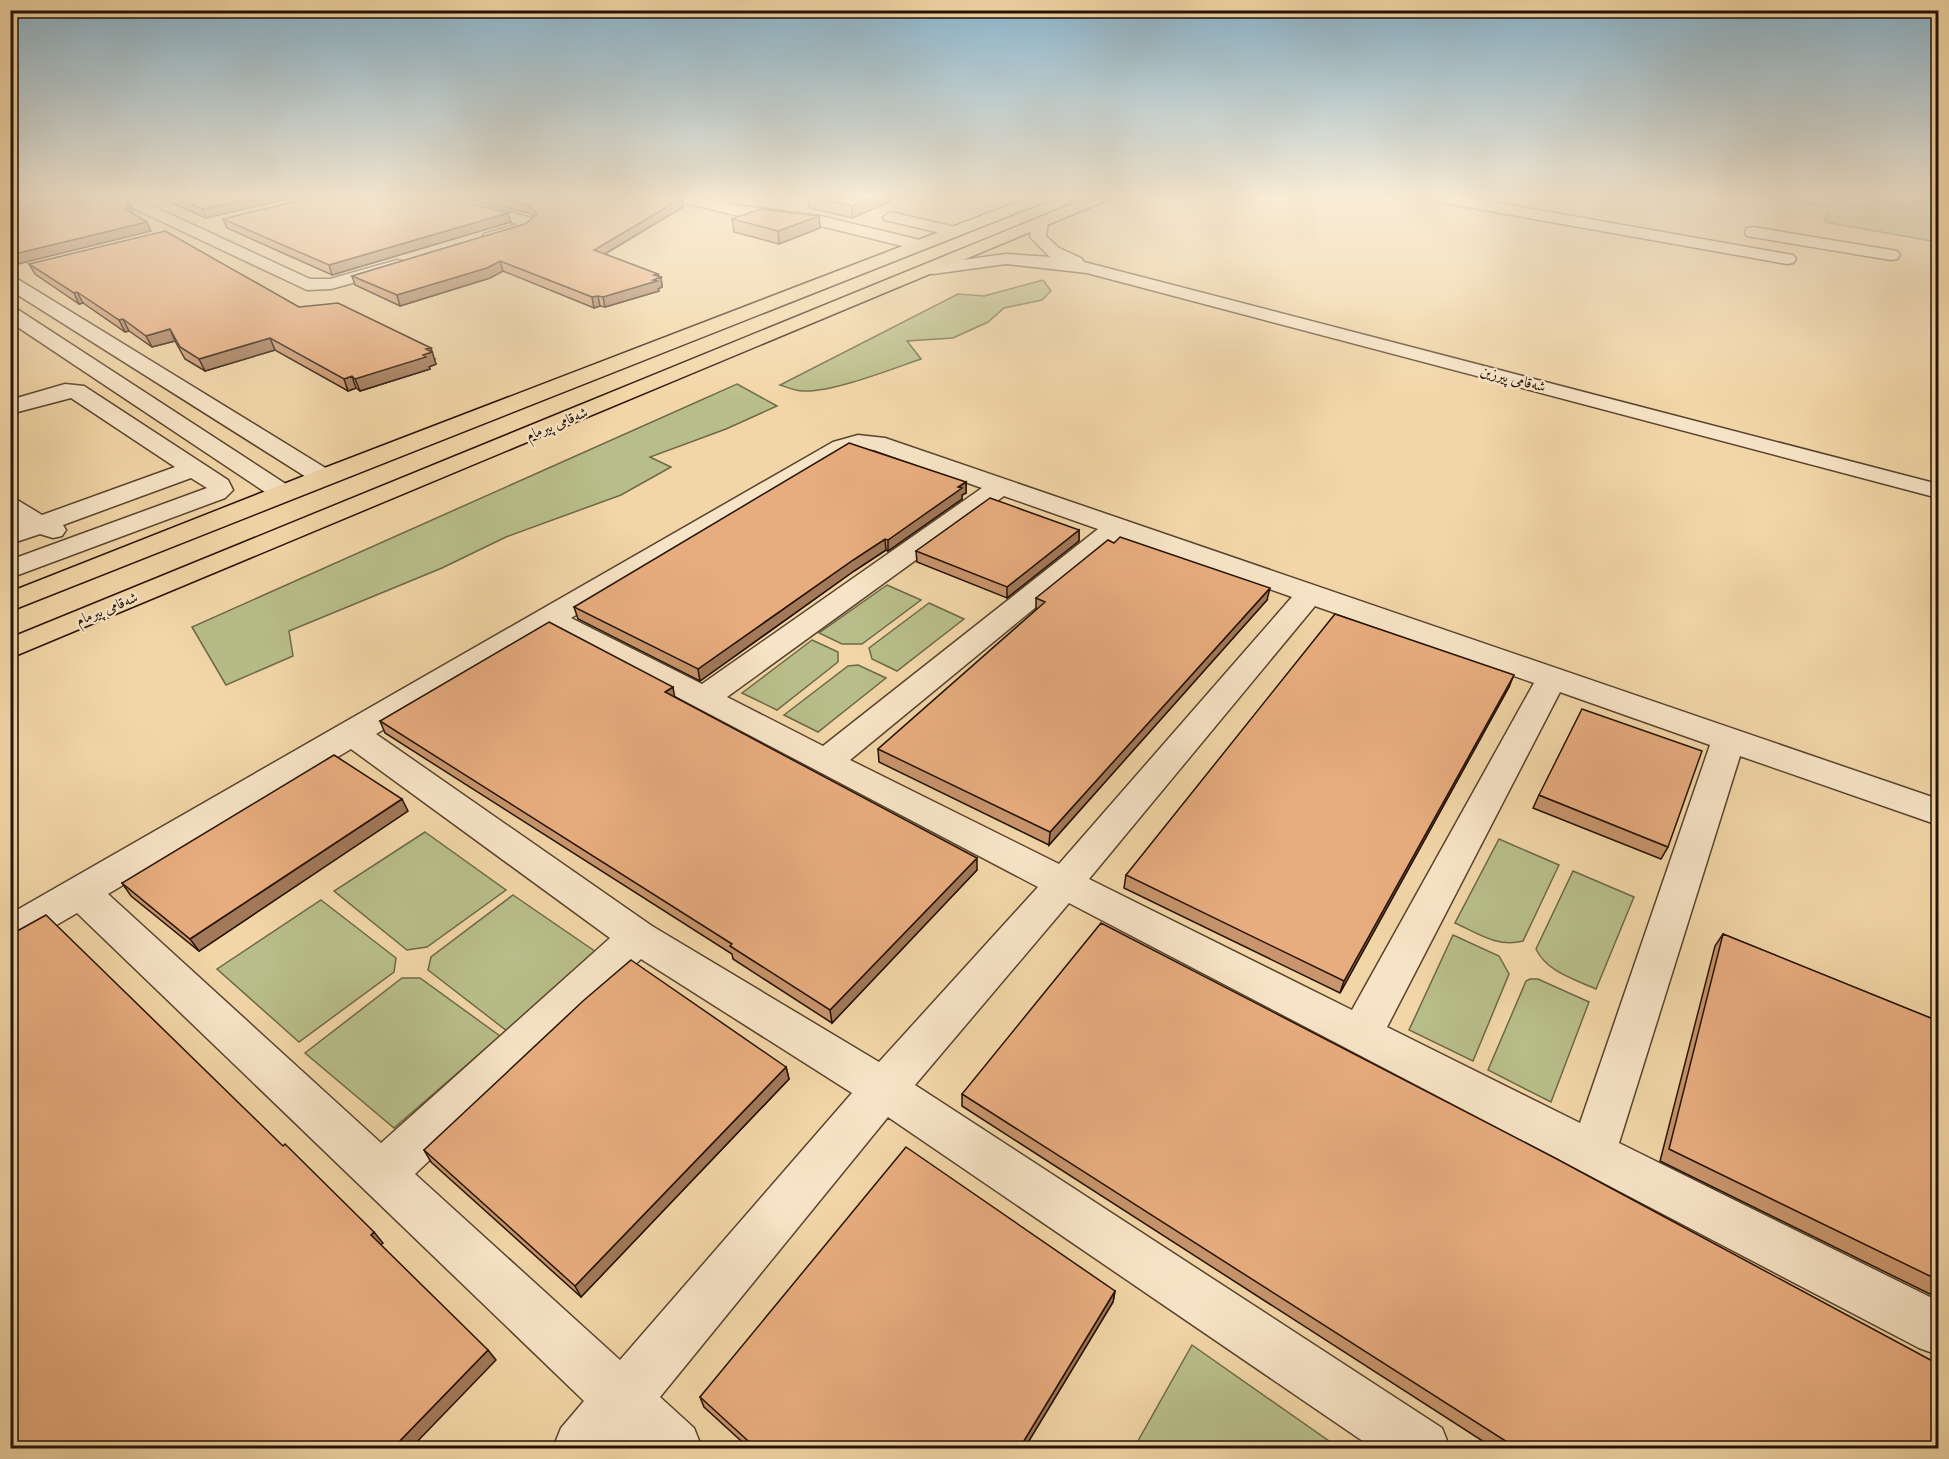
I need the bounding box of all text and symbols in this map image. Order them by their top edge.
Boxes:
street label: شەقامی پیرزین [1478,361,1548,398]
street label: شەقامی پیرمام [523,403,592,448]
street label: شەقامی پیرمام [73,588,142,633]

